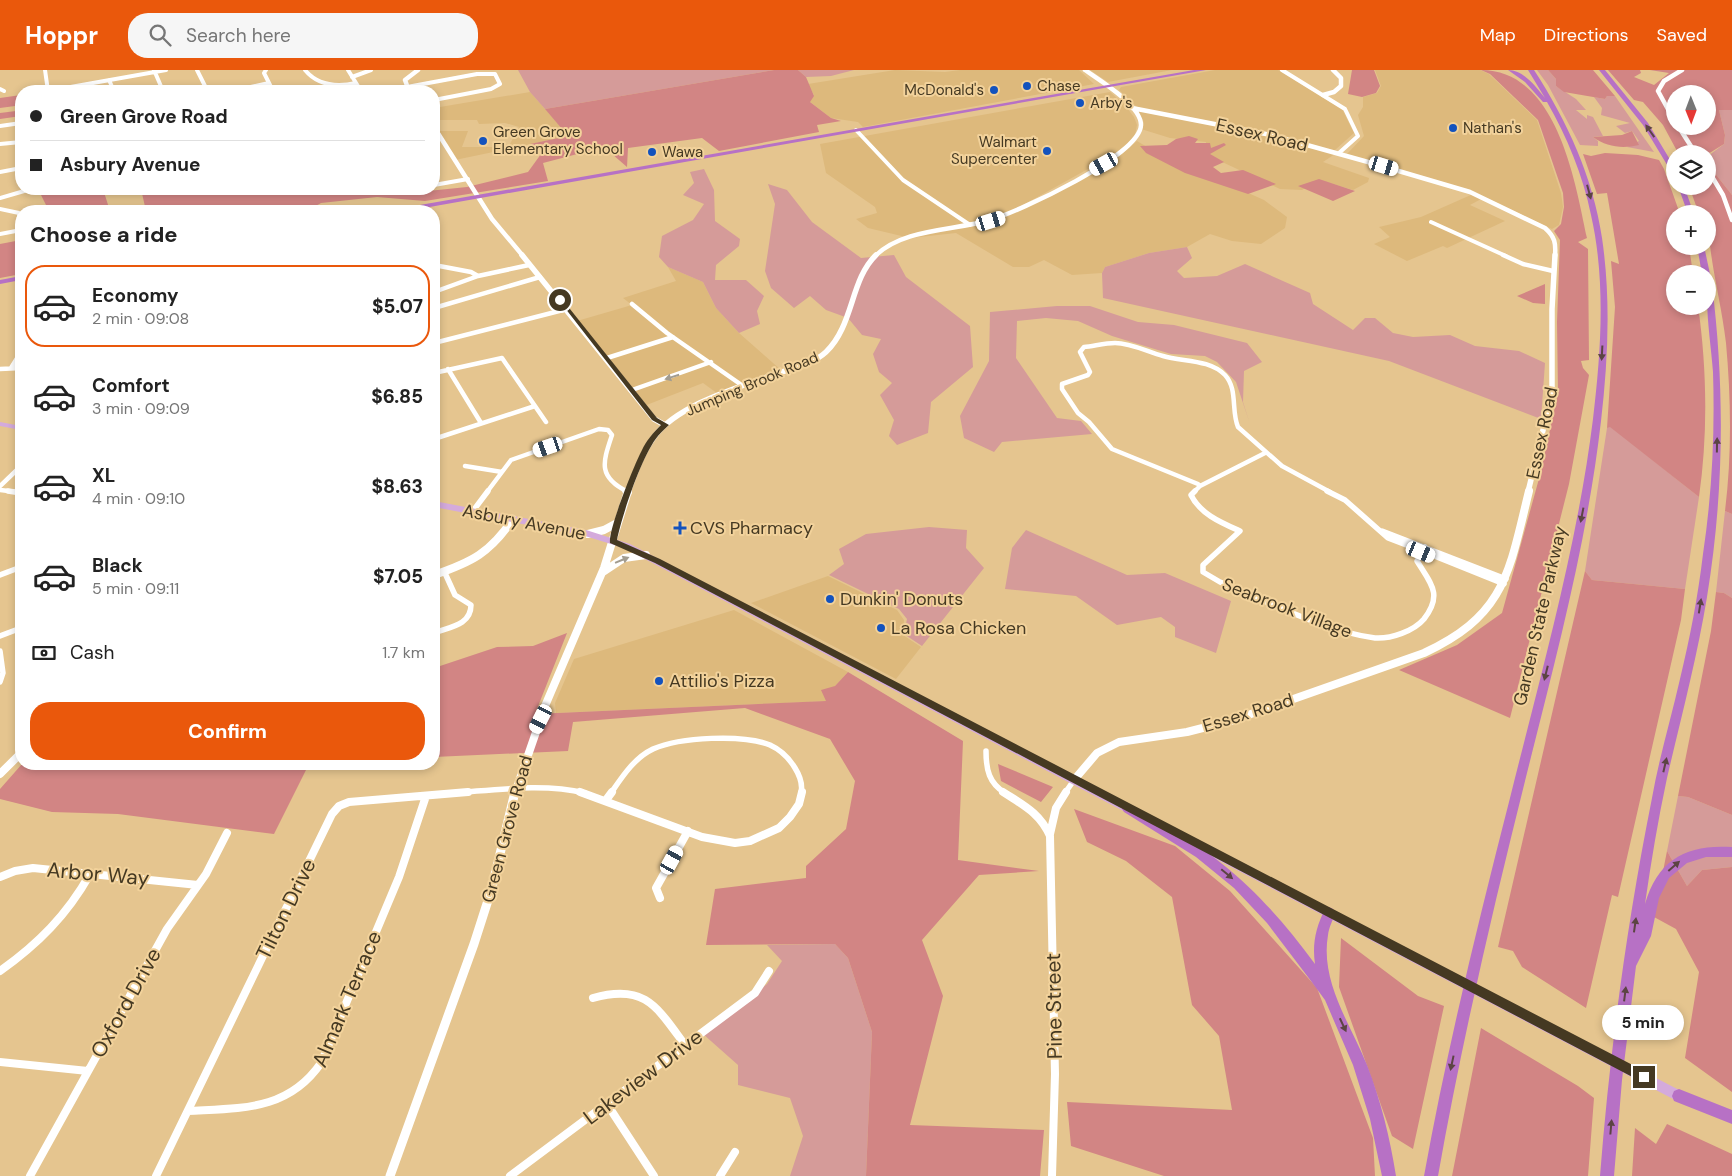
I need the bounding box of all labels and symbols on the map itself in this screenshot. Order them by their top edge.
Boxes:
place label: Chase [1037,76,1081,96]
place label: McDonald's [904,80,984,100]
marker: Chase [1021,80,1033,92]
marker: McDonald's [988,84,1000,96]
north arrow [1666,85,1716,135]
place label: Arby's [1090,93,1133,113]
marker: Arby's [1074,97,1086,109]
street label: Essex Road [1214,113,1310,157]
place label: Nathan's [1463,118,1522,138]
place label: Green Grove Elementary School [493,122,623,159]
marker: Nathan's [1447,122,1459,134]
one-way arrow [1645,124,1655,138]
place label: Walmart Supercenter [951,132,1037,169]
marker: Green Grove Elementary School [477,135,489,147]
place label: Wawa [662,142,703,162]
marker: Walmart Supercenter [1041,145,1053,157]
marker: Wawa [646,146,658,158]
car [1087,150,1120,178]
car [1367,154,1400,178]
one-way arrow [1585,185,1593,200]
car [974,209,1007,233]
route start [549,289,571,311]
one-way arrow [1598,346,1606,362]
street label: Jumping Brook Road [683,347,821,421]
one-way arrow [664,373,679,381]
street label: Essex Road [1521,385,1563,481]
car [531,435,564,459]
one-way arrow [1713,437,1721,453]
street label: Asbury Avenue [460,498,588,546]
one-way arrow [1578,507,1586,523]
place label: CVS Pharmacy [690,516,813,540]
marker: CVS Pharmacy [674,522,686,534]
street label: Garden State Parkway [1508,524,1572,708]
car [1404,539,1437,565]
one-way arrow [615,556,630,564]
street label: Seabrook Village [1219,572,1355,644]
place label: Dunkin' Donuts [840,587,963,611]
marker: Dunkin' Donuts [824,593,836,605]
one-way arrow [1696,598,1704,614]
place label: La Rosa Chicken [891,616,1026,640]
marker: La Rosa Chicken [875,622,887,634]
one-way arrow [1542,665,1550,681]
place label: Attilio's Pizza [669,669,775,693]
marker: Attilio's Pizza [653,675,665,687]
street label: Essex Road [1200,688,1296,738]
car [527,702,554,736]
street label: Green Grove Road [476,753,538,905]
one-way arrow [1661,758,1669,773]
car [658,843,685,877]
street label: Tilton Drive [249,854,323,964]
street label: Arbor Way [46,856,151,892]
one-way arrow [1667,860,1680,871]
one-way arrow [1220,869,1233,880]
one-way arrow [1631,916,1639,932]
street label: Almark Terrace [306,927,388,1071]
street label: Oxford Drive [84,943,168,1063]
street label: Pine Street [1039,953,1069,1059]
one-way arrow [1621,986,1629,1002]
callout: 5 min [1603,1004,1685,1040]
one-way arrow [1339,1018,1347,1032]
street label: Lakeview Drive [578,1023,708,1131]
one-way arrow [1448,1055,1456,1071]
route end [1633,1066,1655,1088]
one-way arrow [1607,1119,1615,1135]

